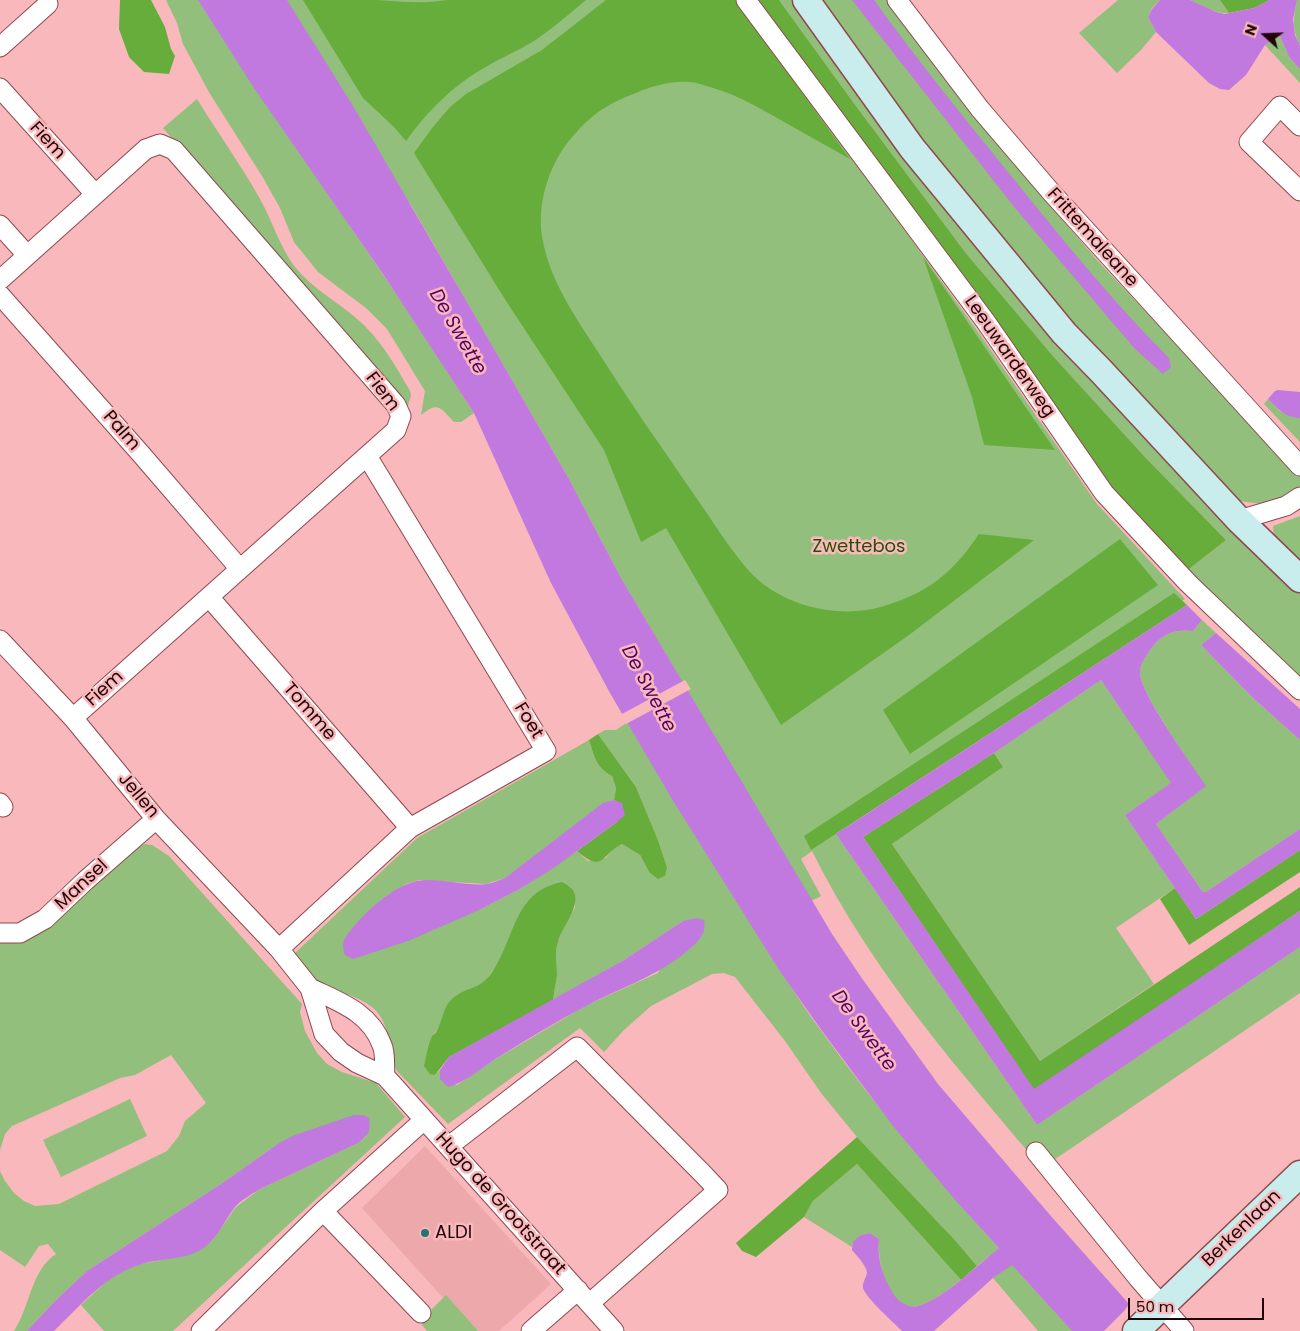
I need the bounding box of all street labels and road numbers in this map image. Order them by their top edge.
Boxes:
street label: Fiem [25,118,69,164]
street label: Frittemaleane [1042,184,1142,292]
street label: Leeuwarderweg [959,292,1059,422]
street label: Fiem [360,368,404,416]
street label: Palm [98,407,144,455]
street label: Fiem [82,667,128,711]
street label: Tomme [278,679,340,745]
street label: Foet [509,699,547,743]
street label: Jellen [113,769,163,823]
street label: Mansel [51,855,113,915]
street label: Hugo de Grootstraat [430,1128,570,1280]
street label: Berkenlaan [1198,1186,1286,1272]

